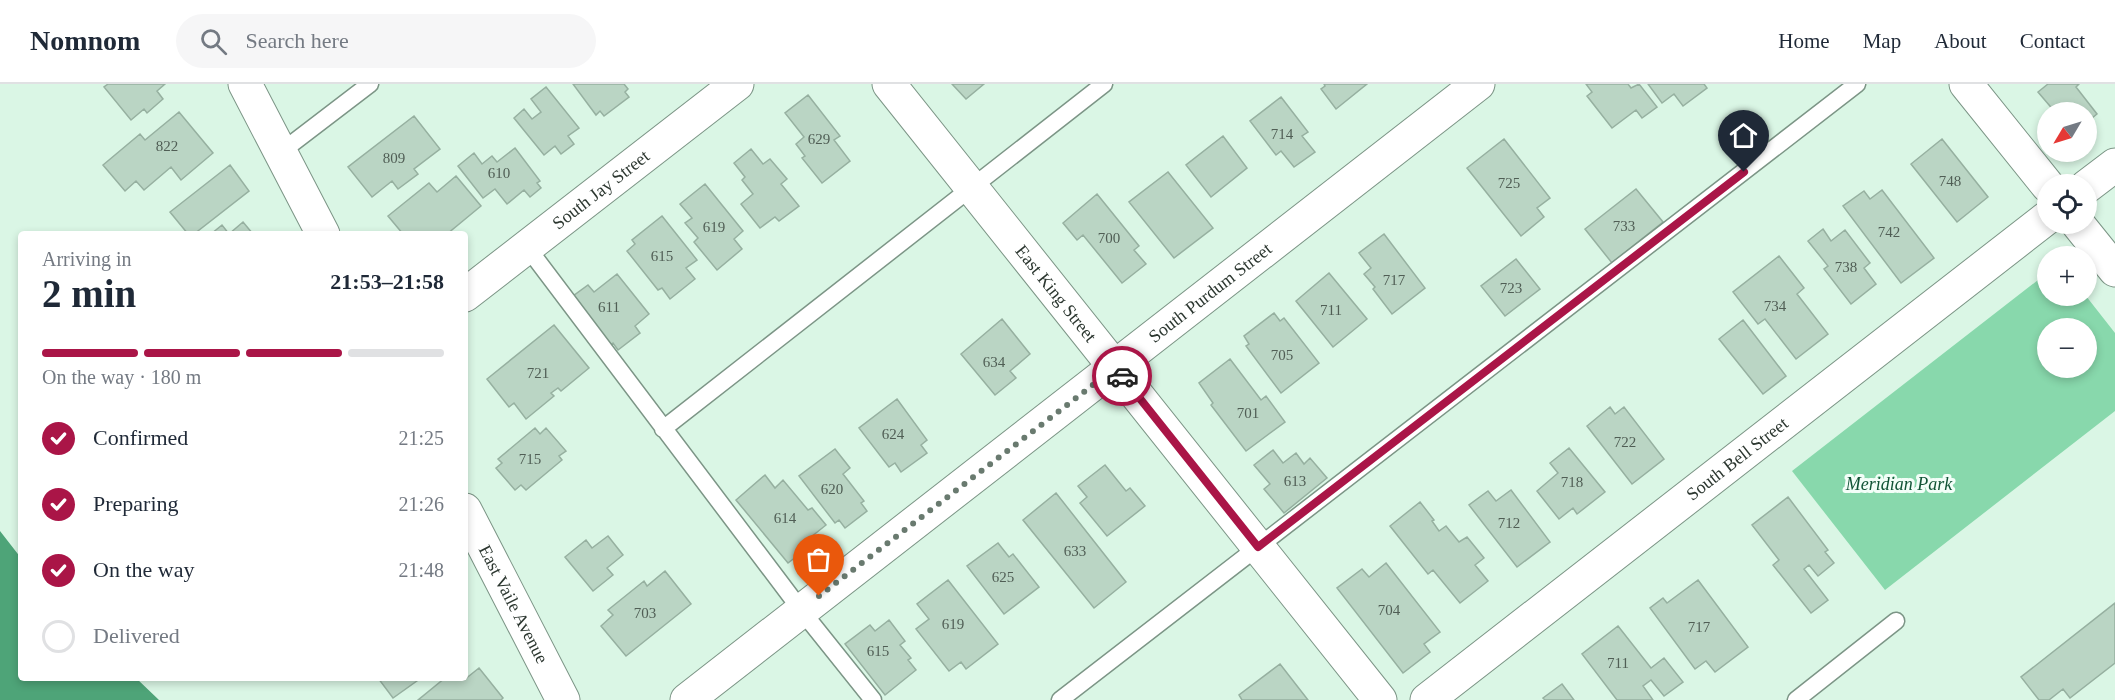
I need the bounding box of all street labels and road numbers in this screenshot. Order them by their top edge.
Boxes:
street label: South Jay Street [549,146,653,233]
street label: South Purdum Street [1145,239,1275,347]
street label: East King Street [1011,241,1101,346]
street label: South Bell Street [1682,413,1792,504]
street label: East Vaile Avenue [475,542,552,667]

